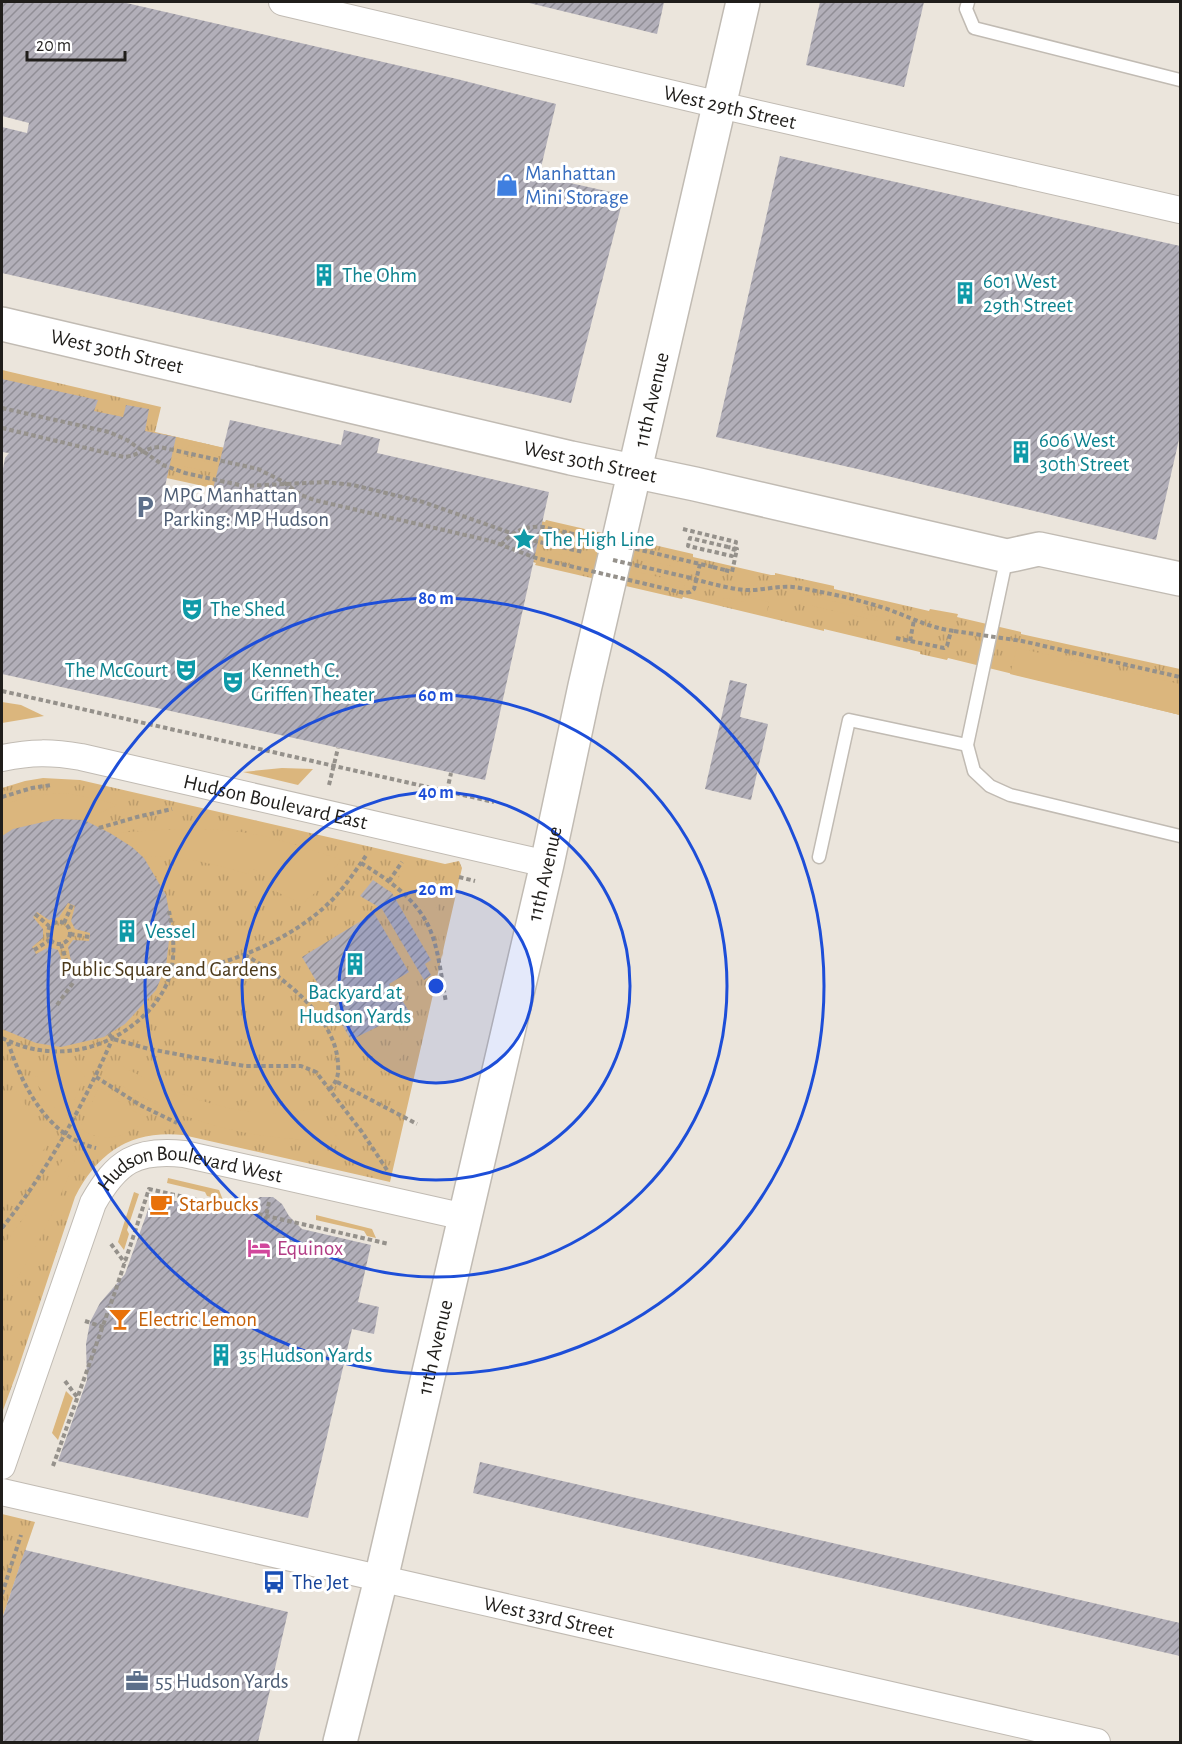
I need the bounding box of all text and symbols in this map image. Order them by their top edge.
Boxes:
scale bar [27,24,124,62]
text: 20 m [36,37,71,55]
street label: West 29th Street [661,82,798,133]
place label: Manhattan Mini Storage [525,163,629,208]
shop icon: Manhattan Mini Storage [494,172,520,198]
building icon: The Ohm [311,262,337,288]
place label: The Ohm [342,265,417,286]
place label: 601 West 29th Street [983,271,1073,316]
building icon: 601 West 29th Street [952,280,978,306]
street label: West 30th Street [48,326,186,377]
street label: 11th Avenue [631,350,673,449]
place label: 606 West 30th Street [1039,430,1130,475]
street label: West 30th Street [521,437,659,487]
building icon: 606 West 30th Street [1008,439,1034,465]
place label: MPG Manhattan Parking: MP Hudson [163,485,329,530]
parking icon: MPG Manhattan Parking: MP Hudson [132,494,158,520]
place icon: The High Line [511,526,537,552]
place label: The High Line [542,529,655,550]
text: 80 m [418,590,454,608]
theatre icon: The Shed [179,596,205,622]
place label: The Shed [210,599,285,620]
theatre icon: The McCourt [173,657,199,683]
place label: The McCourt [65,660,168,681]
place label: Kenneth C. Griffen Theater [251,660,375,705]
theatre icon: Kenneth C. Griffen Theater [220,669,246,695]
text: 60 m [418,687,454,705]
street label: Hudson Boulevard East [181,771,370,833]
text: 40 m [418,784,454,802]
street label: 11th Avenue [524,824,566,923]
text: 20 m [418,881,454,899]
building icon: Vessel [114,918,140,944]
place label: Vessel [145,921,196,942]
building icon: Backyard at Hudson Yards [342,951,368,977]
park label: Public Square and Gardens [61,959,277,980]
centre of rings [426,976,446,996]
place label: Backyard at Hudson Yards [299,982,411,1027]
street label: Hudson Boulevard West [94,1143,285,1195]
cafe icon: Starbucks [148,1191,174,1217]
place label: Starbucks [179,1194,259,1215]
hotel icon: Equinox [246,1235,272,1261]
place label: Equinox [277,1238,343,1259]
street label: 11th Avenue [414,1298,456,1397]
bar icon: Electric Lemon [107,1306,133,1332]
place label: Electric Lemon [138,1309,257,1330]
building icon: 35 Hudson Yards [208,1342,234,1368]
place label: 35 Hudson Yards [239,1345,372,1366]
bus stop icon: The Jet [261,1569,287,1595]
place label: The Jet [292,1572,349,1593]
street label: West 33rd Street [481,1592,616,1643]
office icon: 55 Hudson Yards [124,1668,150,1694]
place label: 55 Hudson Yards [155,1671,289,1692]

